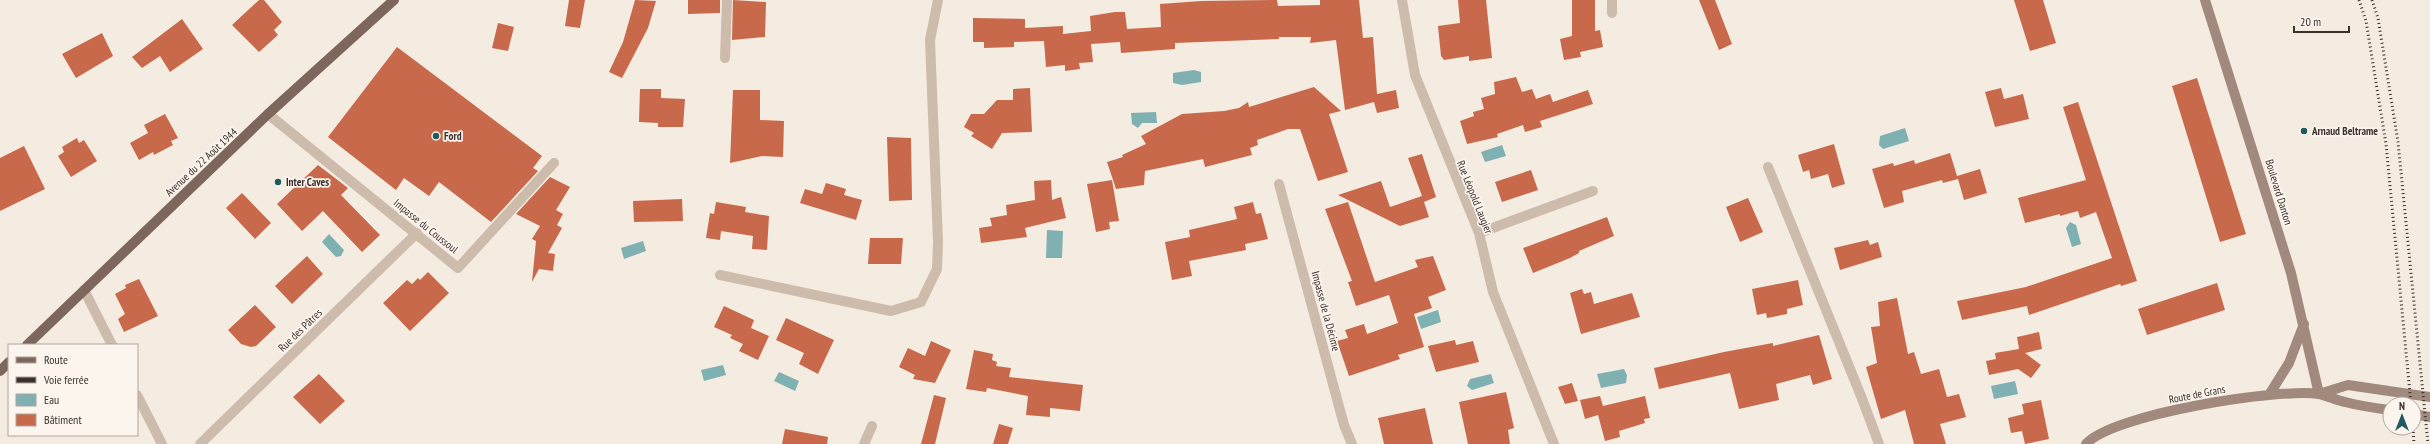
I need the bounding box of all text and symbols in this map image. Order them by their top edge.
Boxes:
scale bar [2294,8,2349,34]
text: 20 m [2300,14,2321,29]
place label: Arnaud Beltrame [2311,124,2378,138]
street label: Avenue du 22 Août 1944 [162,125,240,199]
marker: Arnaud Beltrame [2299,126,2309,136]
place label: Ford [444,129,462,143]
marker: Ford [431,131,441,141]
street label: Boulevard Danton [2262,157,2296,227]
street label: Rue Léopold Laugier [1454,158,1496,236]
place label: Inter Caves [286,175,329,189]
marker: Inter Caves [273,177,283,187]
street label: Impasse du Coussoul [391,196,461,257]
street label: Impasse de la Décime [1309,269,1344,353]
street label: Rue des Pâtres [275,305,325,354]
legend [8,344,138,436]
text: Route [44,352,68,367]
text: Voie ferrée [43,372,89,387]
street label: Route de Grans [2168,382,2227,406]
text: Eau [44,392,59,407]
north arrow [2382,396,2422,436]
text: N [2399,399,2405,413]
text: Bâtiment [44,412,82,427]

